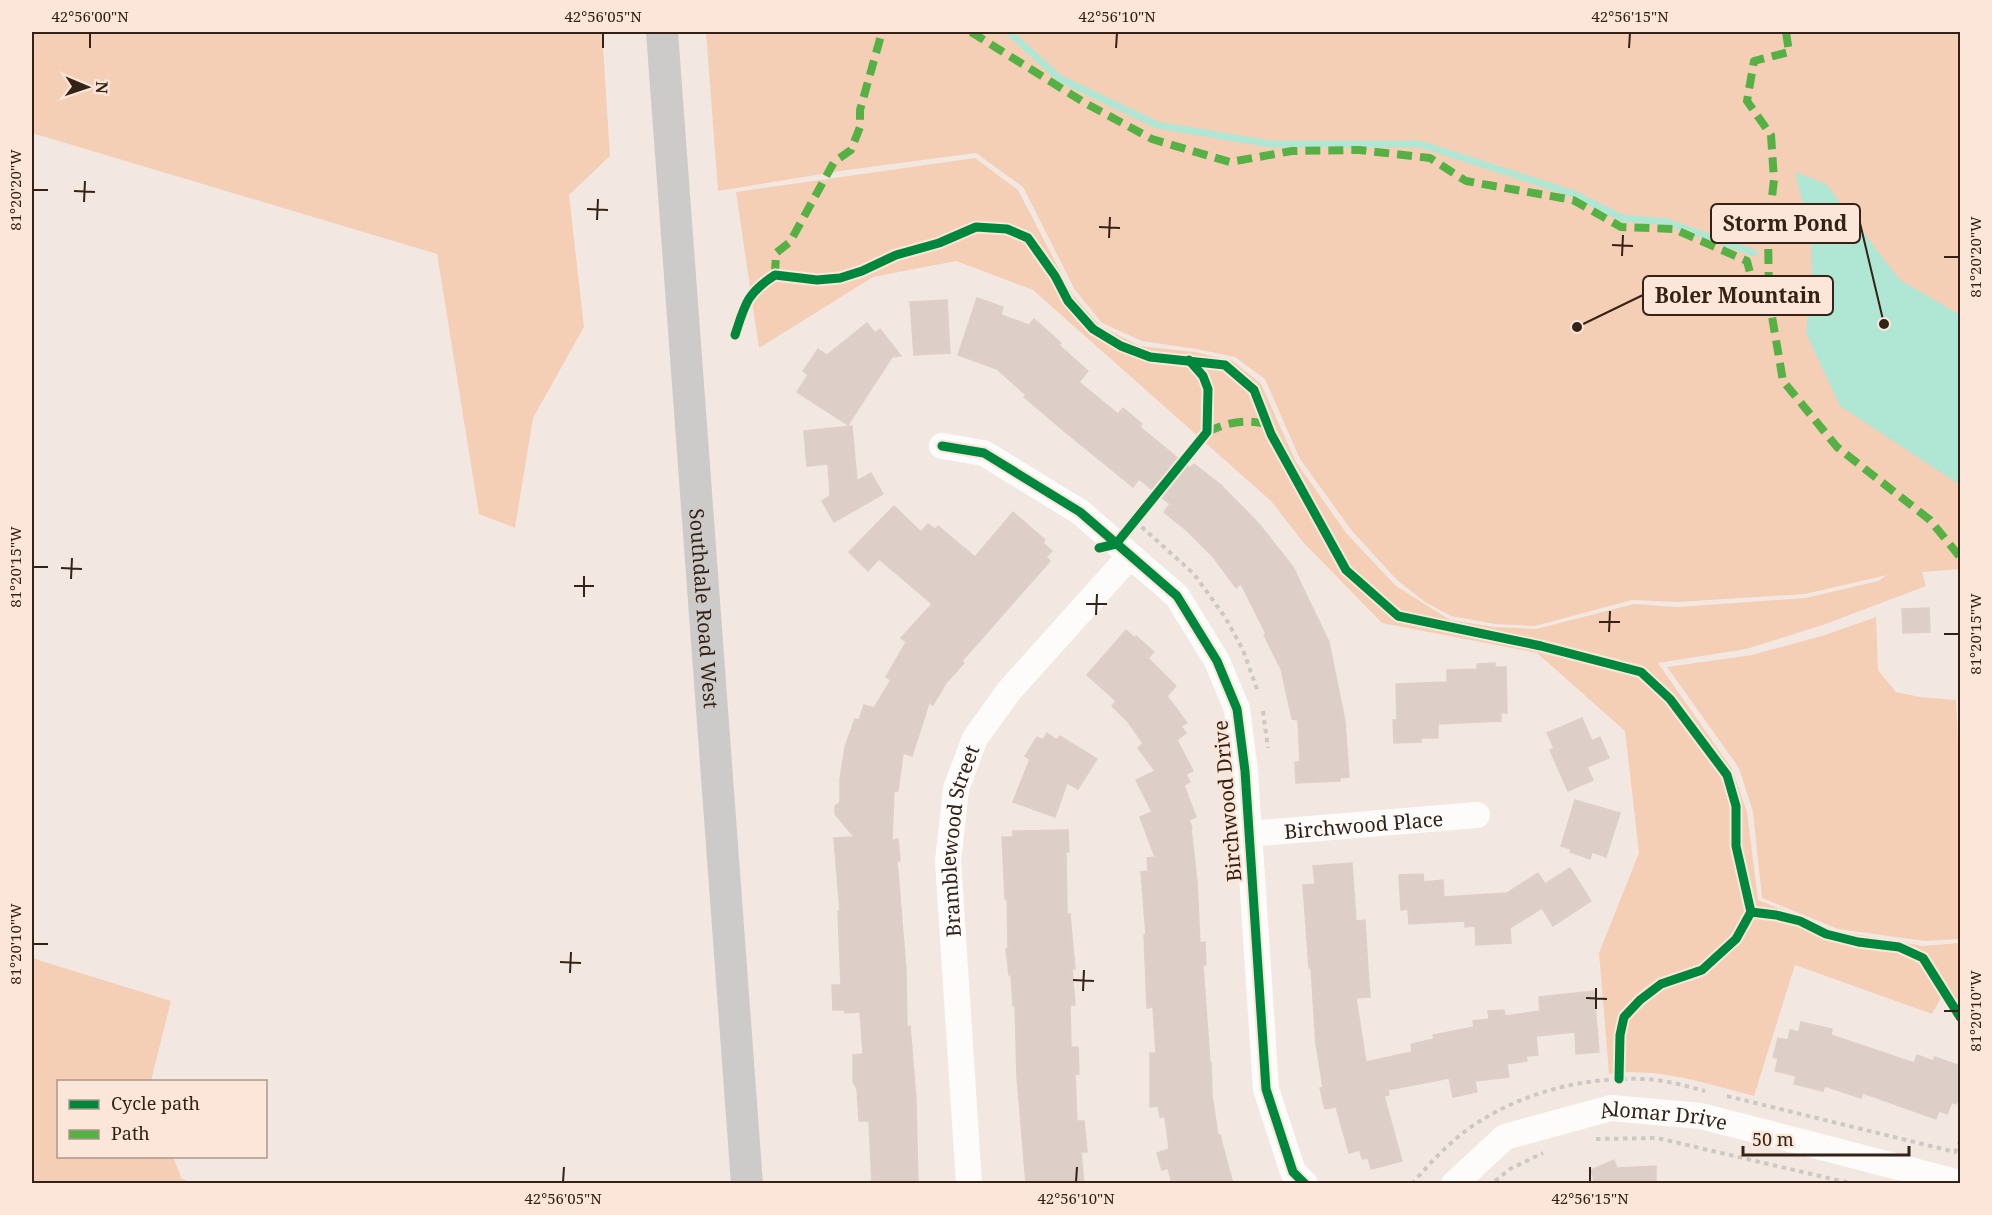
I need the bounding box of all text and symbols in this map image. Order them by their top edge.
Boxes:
text: 42°56'00"N [51,6,129,26]
text: 42°56'05"N [564,6,642,26]
text: 42°56'10"N [1078,6,1156,26]
text: 42°56'15"N [1591,6,1669,26]
north arrow [57,57,117,117]
text: N [91,81,113,95]
text: 81°20'20"W [5,149,25,231]
callout: Storm Pond [1711,204,1860,243]
text: Storm Pond [1723,209,1848,237]
text: 81°20'20"W [1965,216,1985,298]
callout: Boler Mountain [1643,276,1833,315]
text: Boler Mountain [1655,281,1821,309]
street label: Southdale Road West [684,507,725,709]
text: 81°20'15"W [5,526,25,608]
text: 81°20'15"W [1965,593,1985,675]
street label: Birchwood Drive [1206,719,1248,883]
street label: Bramblewood Street [934,741,985,938]
street label: Birchwood Place [1283,804,1444,844]
text: 81°20'10"W [5,903,25,985]
text: 81°20'10"W [1965,970,1985,1052]
legend [57,1080,267,1158]
text: Cycle path [111,1091,200,1115]
street label: Alomar Drive [1596,1094,1731,1136]
scale bar [1743,1119,1910,1157]
text: Path [111,1121,150,1145]
text: 50 m [1752,1127,1794,1151]
text: 42°56'05"N [524,1188,602,1208]
text: 42°56'10"N [1037,1188,1115,1208]
text: 42°56'15"N [1551,1188,1629,1208]

